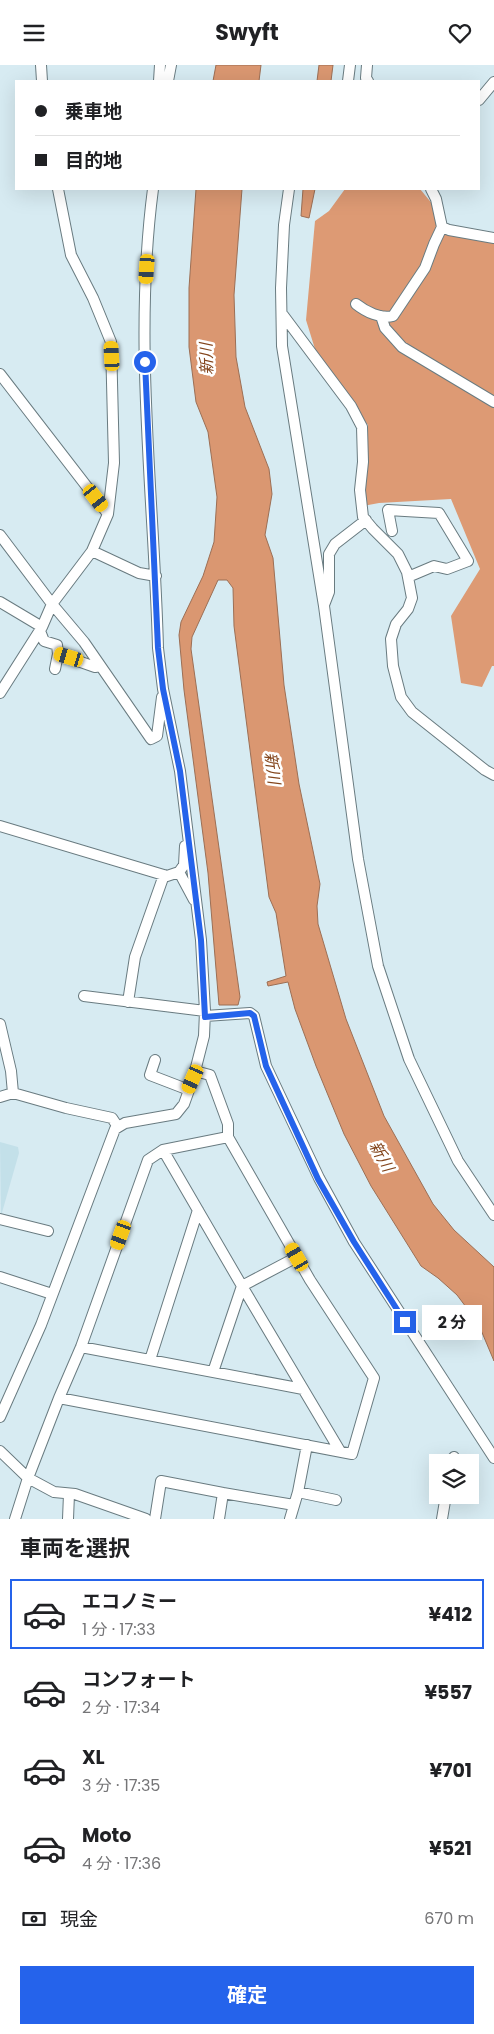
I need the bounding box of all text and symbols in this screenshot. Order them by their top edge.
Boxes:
text: Swyft [215,17,279,48]
icon: menu [20,19,48,47]
icon: heart [446,19,474,47]
text: 乗車地 [65,98,122,125]
text: 目的地 [65,147,122,174]
car [138,254,155,284]
car [103,341,120,371]
water label: 新川 [194,341,219,375]
route start [134,351,156,373]
car [80,482,111,514]
car [52,645,85,669]
water label: 新川 [259,751,286,787]
car [180,1062,205,1096]
water label: 新川 [364,1137,400,1178]
car [108,1218,133,1252]
car [283,1240,310,1274]
callout: 2 分 [422,1305,482,1339]
route end [394,1311,416,1333]
text: 2 分 [438,1311,466,1334]
map controls [429,1454,479,1504]
button: layers [429,1454,479,1504]
text: 車両を選択 [20,1533,130,1564]
text: エコノミー [82,1588,177,1615]
icon: car [22,1592,67,1637]
text: ¥412 [428,1601,472,1628]
text: 1 分 · 17:33 [82,1618,155,1641]
text: コンフォート [82,1666,195,1693]
icon: car [22,1670,67,1715]
text: ¥557 [424,1679,472,1706]
text: 2 分 · 17:34 [82,1696,160,1719]
text: XL [82,1744,105,1771]
icon: car [22,1748,67,1793]
text: ¥701 [430,1757,472,1784]
text: 3 分 · 17:35 [82,1774,160,1797]
text: Moto [82,1822,131,1849]
icon: car [22,1826,67,1871]
text: ¥521 [429,1835,472,1862]
text: 4 分 · 17:36 [82,1852,161,1875]
icon: cash [20,1905,48,1933]
text: 現金 [60,1906,98,1933]
text: 670 m [424,1907,474,1930]
button: 確定 [20,1966,474,2024]

